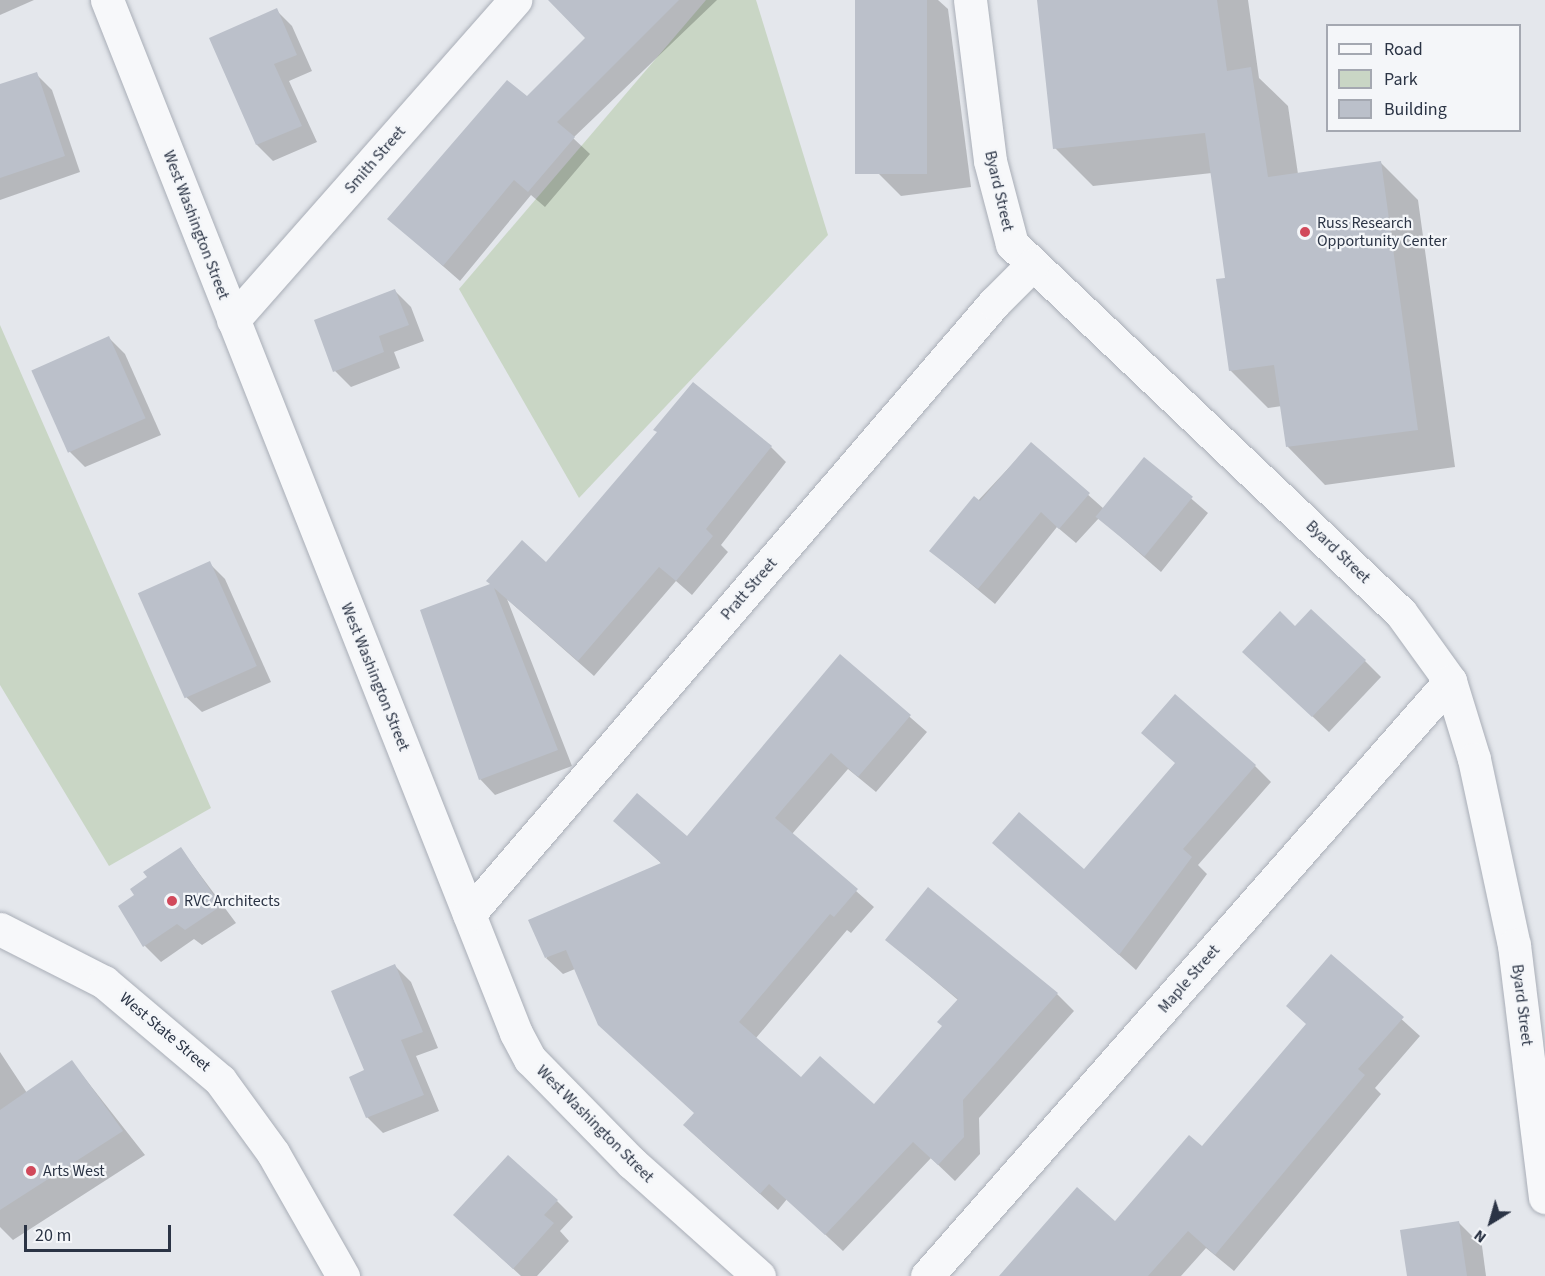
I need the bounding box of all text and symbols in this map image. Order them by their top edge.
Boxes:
legend [1326,24,1521,132]
text: Road [1384,37,1423,62]
text: Park [1384,67,1418,92]
text: Building [1384,97,1447,122]
street label: Smith Street [340,122,410,198]
street label: West Washington Street [159,148,233,302]
street label: Byard Street [980,149,1018,233]
place label: Russ Research Opportunity Center [1317,213,1447,251]
marker: Russ Research Opportunity Center [1298,225,1312,239]
street label: Byard Street [1302,517,1374,587]
street label: Pratt Street [717,554,781,624]
street label: West Washington Street [337,600,413,754]
place label: RVC Architects [184,891,280,911]
marker: RVC Architects [165,894,179,908]
street label: Maple Street [1154,941,1224,1017]
street label: Byard Street [1507,963,1537,1047]
street label: West State Street [116,988,214,1076]
street label: West Washington Street [532,1061,658,1187]
place label: Arts West [43,1161,105,1181]
marker: Arts West [24,1164,38,1178]
north arrow [1461,1192,1521,1252]
scale bar [27,1213,174,1251]
text: 20 m [35,1223,71,1248]
text: N [1469,1224,1491,1248]

